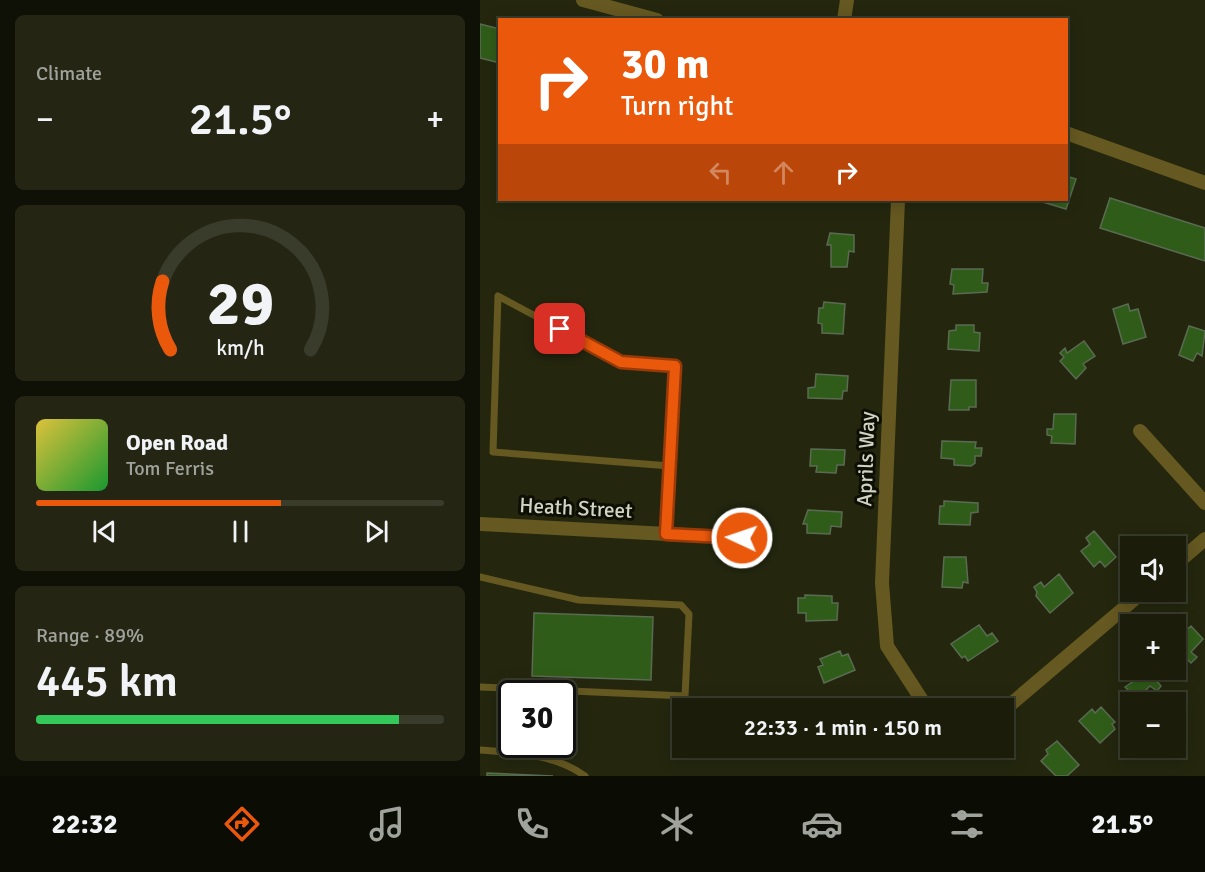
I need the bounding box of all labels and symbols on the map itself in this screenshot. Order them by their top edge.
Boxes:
pin [534,303,585,354]
street label: Aprils Way [851,411,881,507]
street label: Heath Street [519,492,633,524]
position arrow [710,506,774,570]
speed limit sign: 30 [498,680,576,758]

